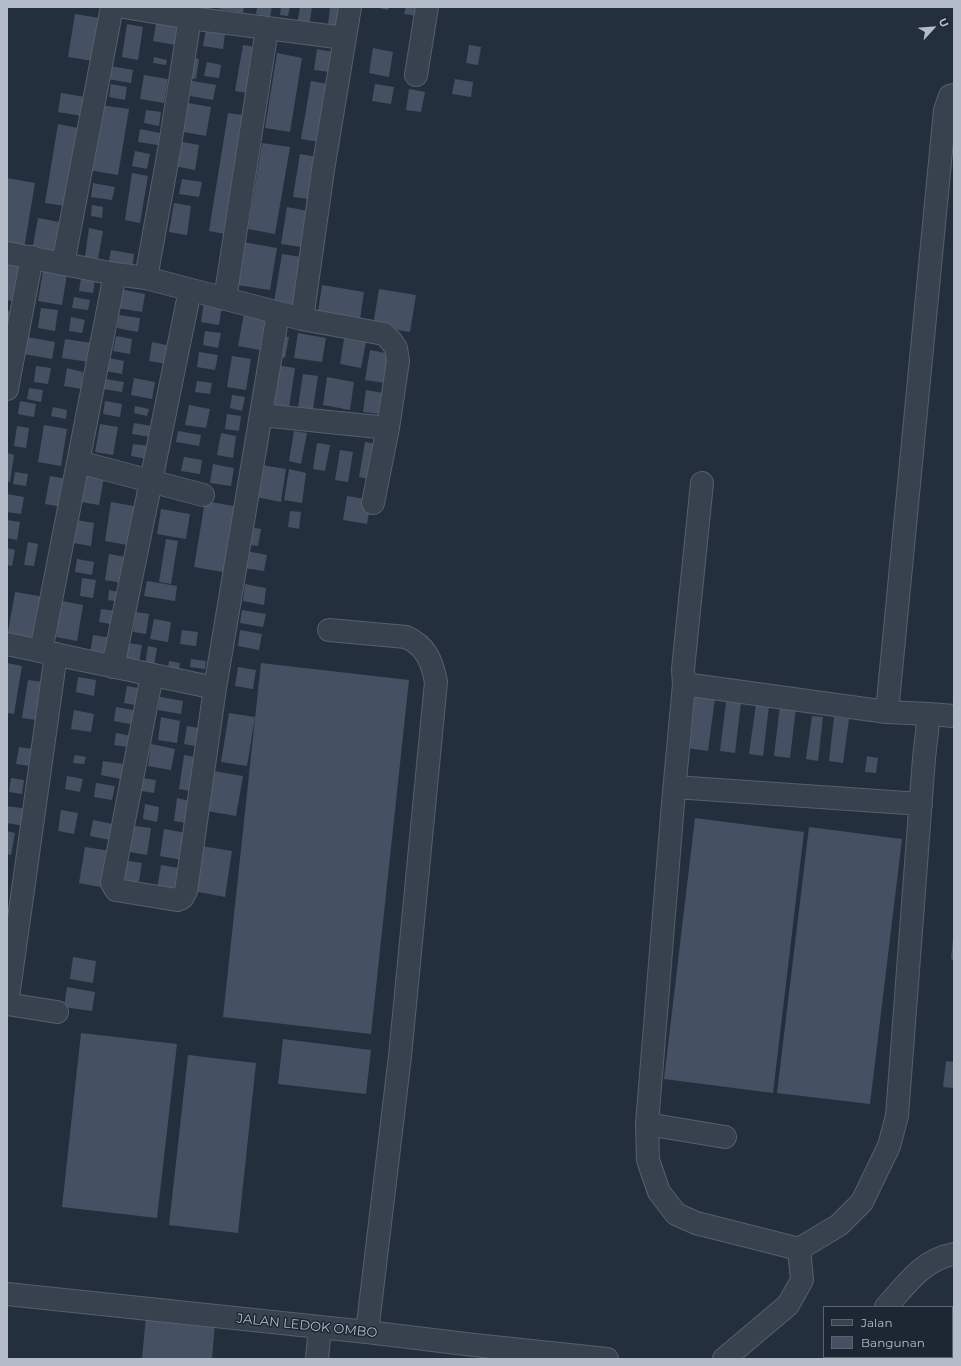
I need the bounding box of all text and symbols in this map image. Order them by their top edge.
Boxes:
north arrow [913,8,953,48]
text: U [936,16,952,30]
legend [823,1306,953,1358]
street label: JALAN LEDOK OMBO [236,1311,378,1341]
text: Jalan [861,1315,893,1330]
text: Bangunan [861,1335,925,1350]

